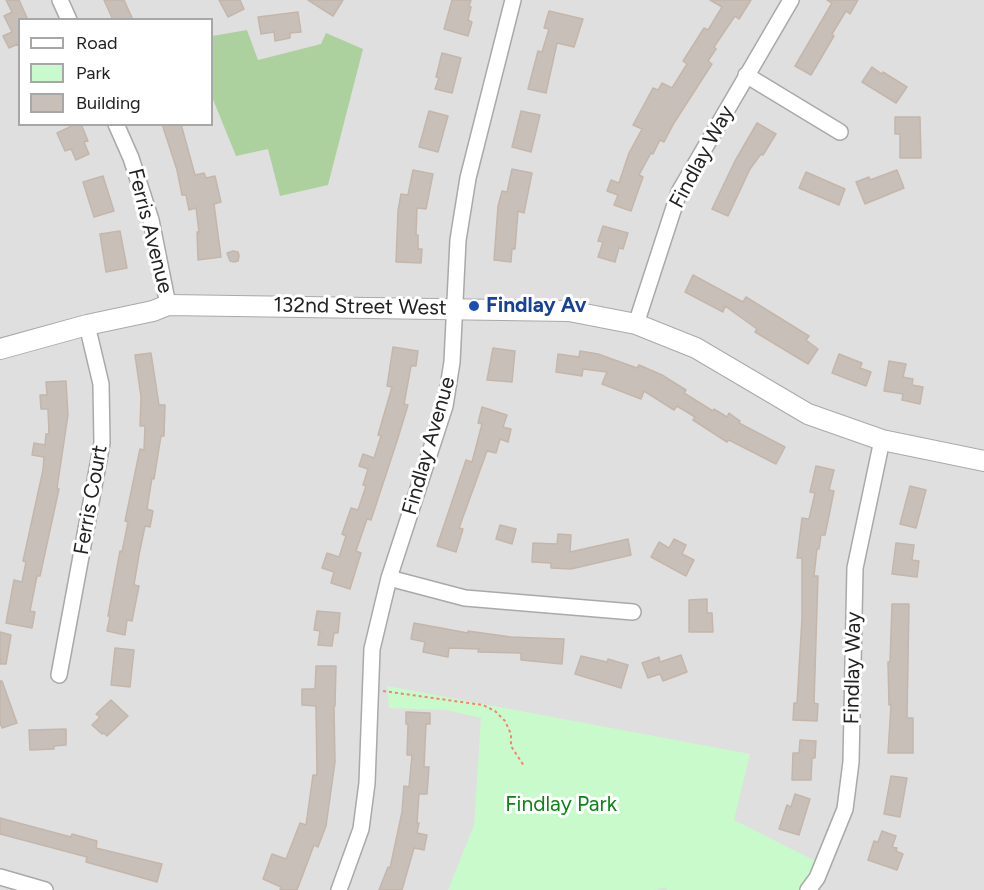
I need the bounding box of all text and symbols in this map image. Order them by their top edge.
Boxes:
legend [18,18,213,126]
text: Road [76,32,117,54]
text: Park [76,62,110,84]
text: Building [76,92,141,114]
street label: Findlay Way [664,101,740,213]
street label: Ferris Avenue [122,166,178,296]
street label: 132nd Street West [273,293,447,321]
place label: Findlay Av [486,293,587,319]
marker: Findlay Av [467,299,481,313]
street label: Findlay Avenue [397,374,461,518]
street label: Ferris Court [69,443,113,557]
street label: Findlay Way [839,611,867,725]
park label: Findlay Park [505,792,617,818]

